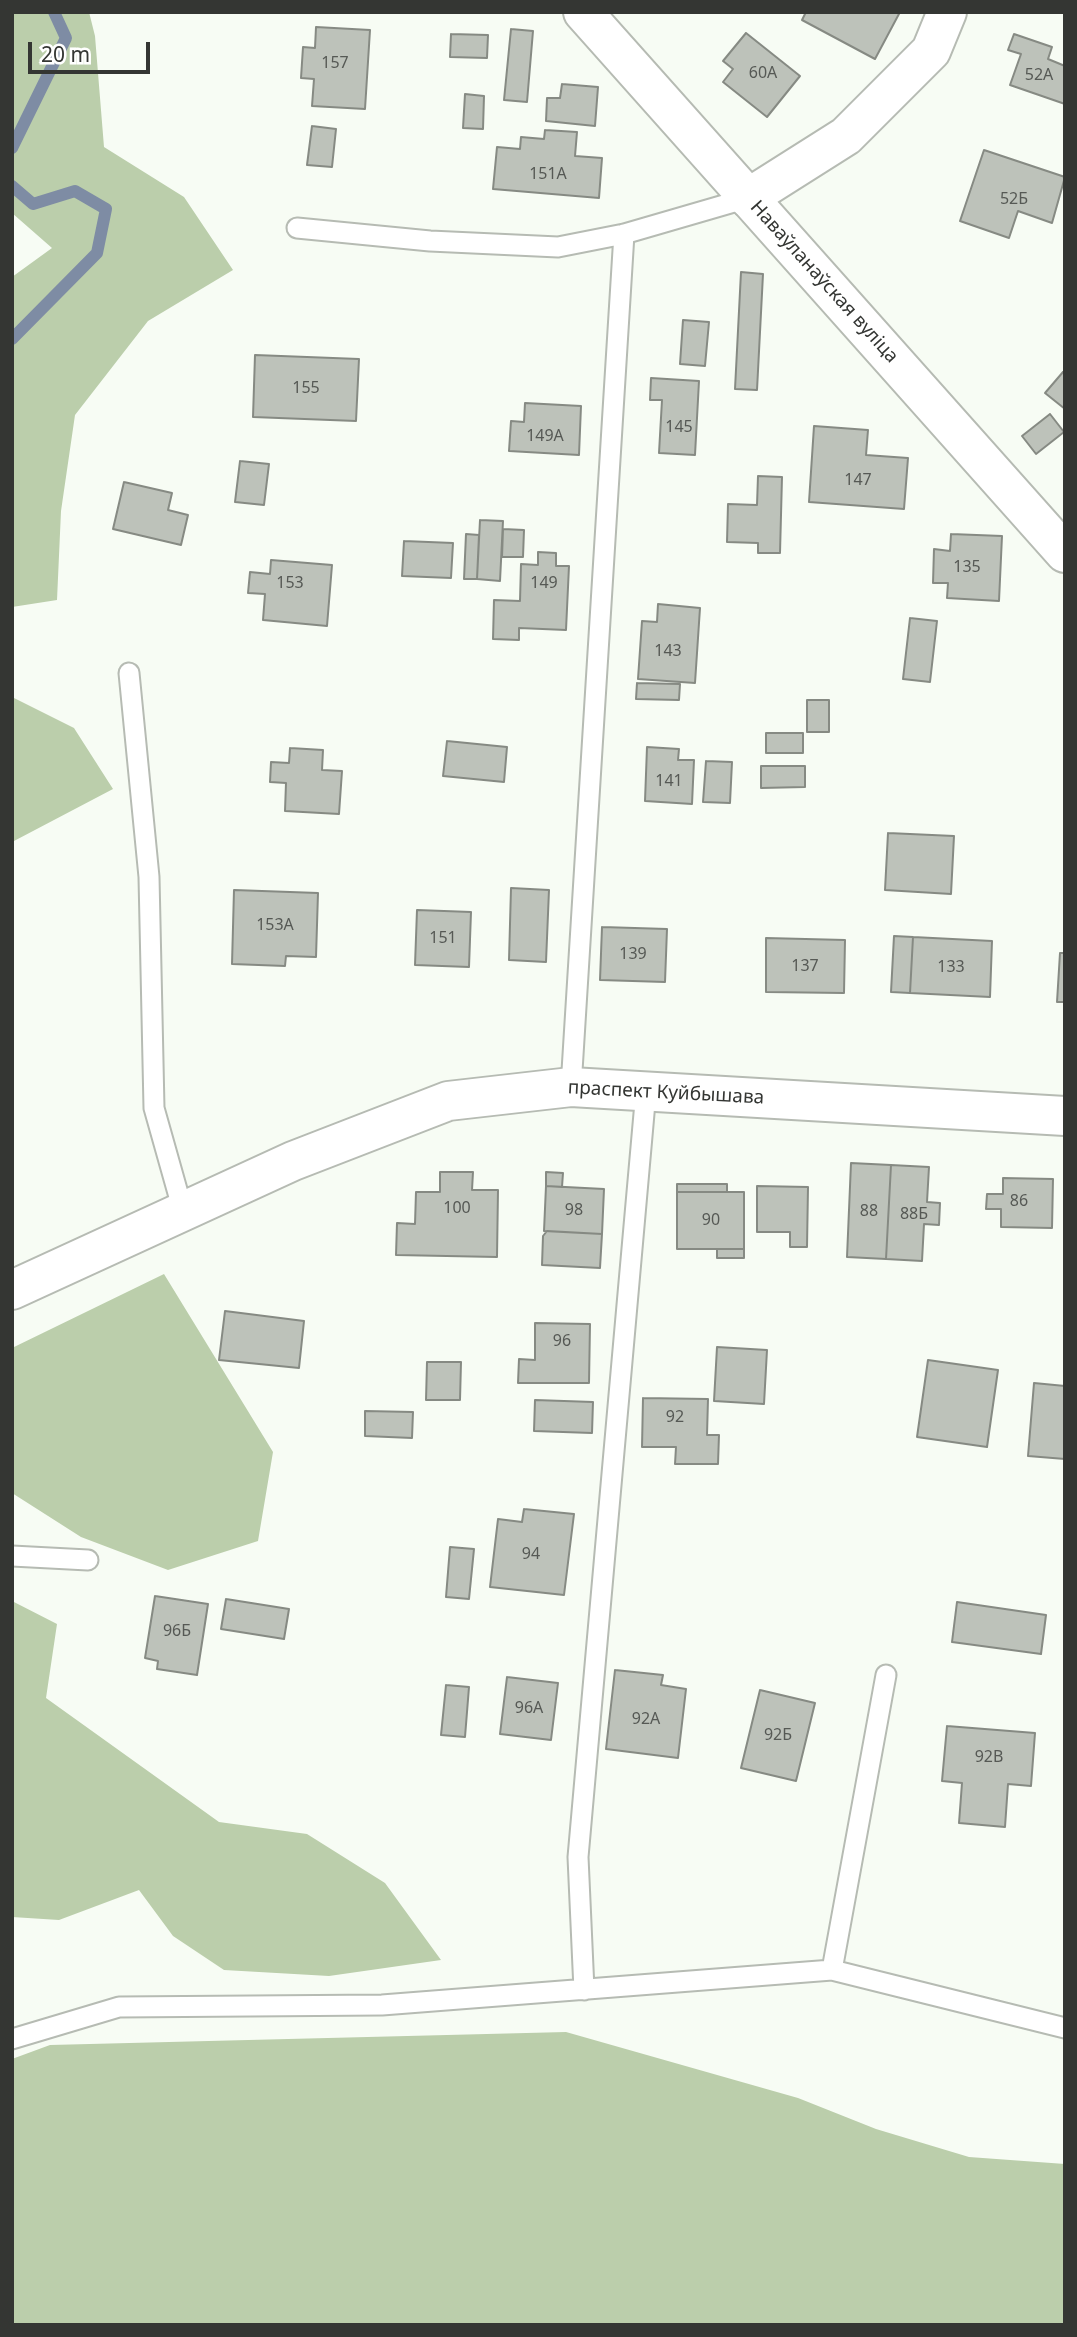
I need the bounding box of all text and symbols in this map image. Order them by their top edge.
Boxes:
scale bar [32,28,154,72]
text: 20 m [41,40,90,68]
house number: 157 [321,53,349,73]
house number: 60А [749,63,777,83]
house number: 52А [1025,65,1053,85]
house number: 151А [529,164,567,184]
house number: 52Б [1000,189,1028,209]
street label: Наваўланаўская вуліца [745,196,903,368]
house number: 155 [292,378,320,398]
house number: 145 [665,417,693,437]
house number: 149А [526,426,564,446]
house number: 147 [844,470,872,490]
house number: 135 [953,557,981,577]
house number: 153 [276,573,304,593]
house number: 149 [530,573,558,593]
house number: 143 [654,641,682,661]
house number: 141 [655,771,683,791]
house number: 153А [256,915,294,935]
house number: 151 [429,928,457,948]
house number: 139 [619,944,647,964]
house number: 137 [791,956,819,976]
house number: 133 [937,957,965,977]
street label: праспект Куйбышава [567,1076,765,1110]
house number: 86 [1010,1191,1028,1211]
house number: 100 [443,1198,471,1218]
house number: 98 [565,1200,583,1220]
house number: 88 [860,1201,878,1221]
house number: 88Б [900,1204,928,1224]
house number: 90 [702,1210,720,1230]
house number: 96 [553,1331,571,1351]
house number: 92 [666,1407,684,1427]
house number: 94 [522,1544,540,1564]
house number: 96Б [163,1621,191,1641]
house number: 96А [515,1698,543,1718]
house number: 92А [632,1709,660,1729]
house number: 92Б [764,1725,792,1745]
house number: 92В [975,1747,1003,1767]

